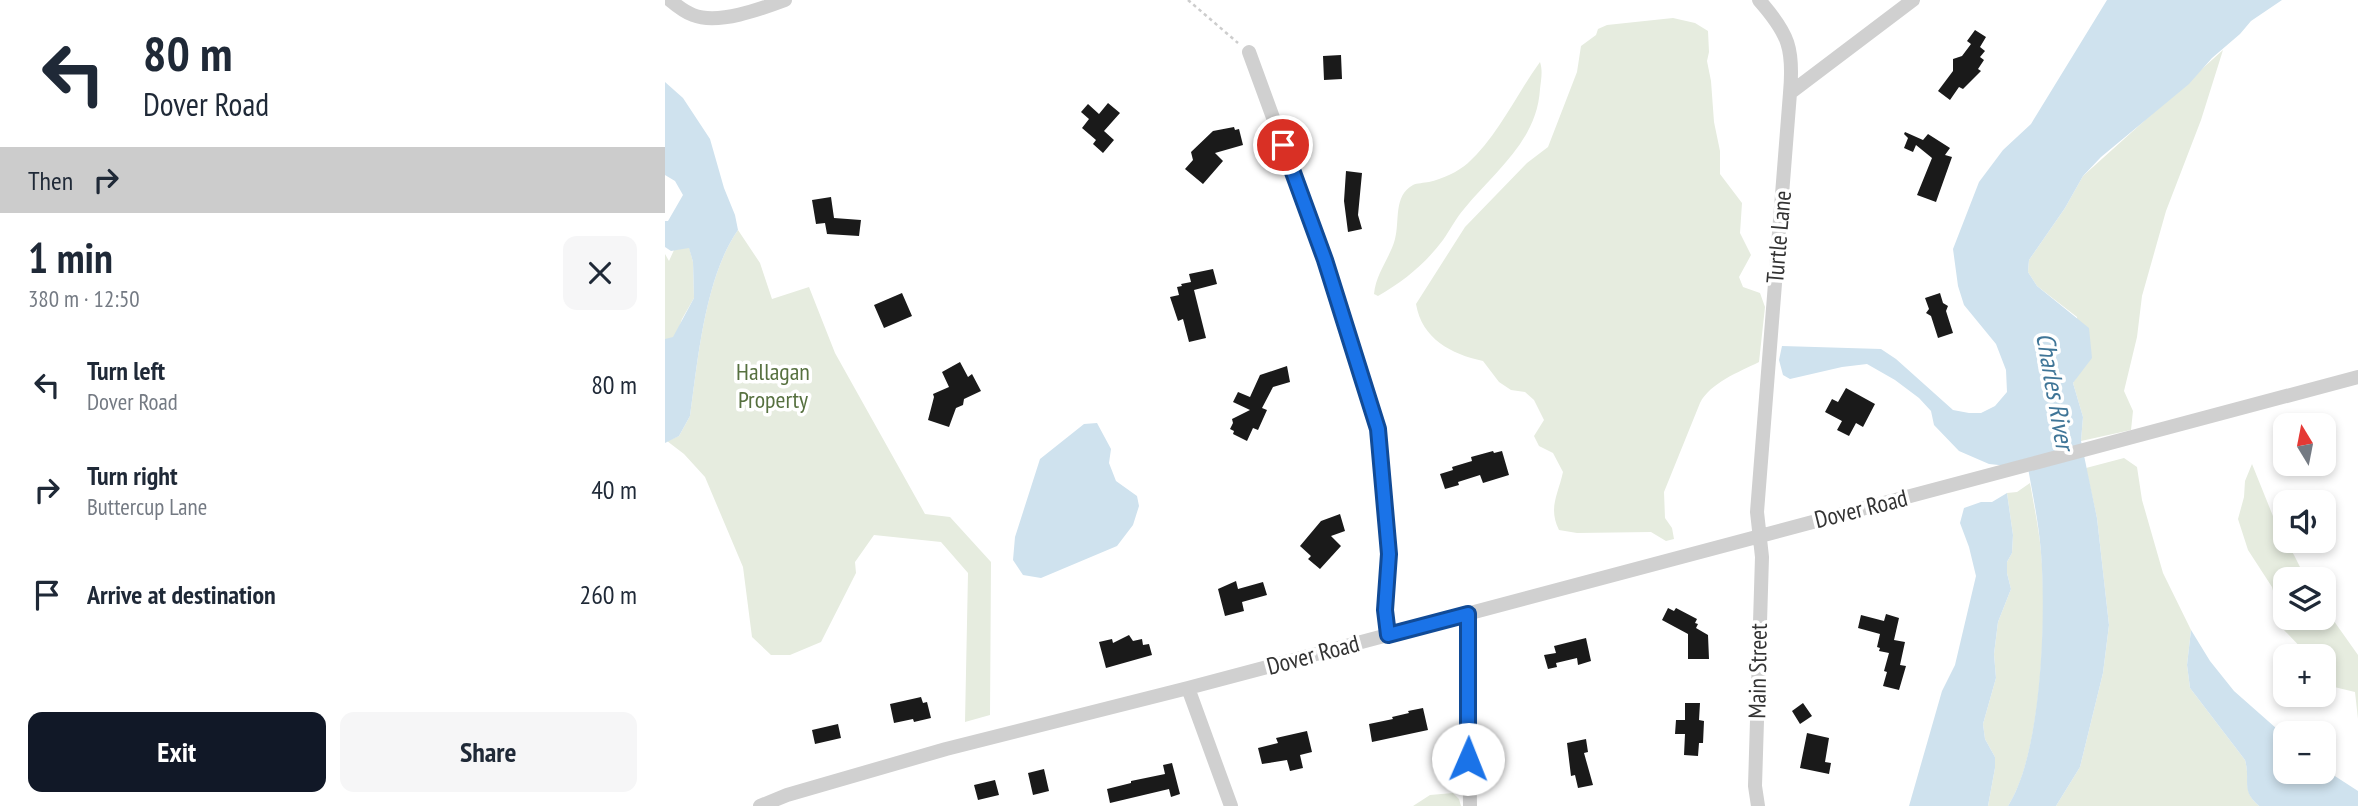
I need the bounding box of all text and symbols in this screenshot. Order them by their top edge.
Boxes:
text: 80 m [143,21,232,85]
icon: left [28,28,119,119]
text: Dover Road [143,83,269,125]
pin [1253,115,1313,175]
icon: arrive [1264,126,1302,164]
icon: right [87,161,125,199]
text: Then [28,164,73,197]
street label: Turtle Lane [1759,189,1798,285]
text: 1 min [28,230,113,285]
button: close [563,236,637,310]
text: 380 m · 12:50 [28,284,140,313]
water label: Charles River [2029,330,2083,456]
text: Turn left [87,354,165,387]
park label: Hallagan Property [736,356,810,415]
icon: left [28,366,66,404]
text: 80 m [591,368,637,401]
text: Dover Road [87,387,178,416]
north arrow [2273,413,2336,476]
map controls [2273,413,2336,784]
text: Turn right [87,459,178,492]
icon: right [28,471,66,509]
text: 40 m [591,473,637,506]
street label: Dover Road [1811,482,1911,535]
button: sound [2273,490,2336,553]
text: Buttercup Lane [87,492,207,521]
button: layers [2273,567,2336,630]
icon: arrive [28,576,66,614]
text: Arrive at destination [87,578,276,611]
text: 260 m [579,578,637,611]
street label: Main Street [1741,623,1774,719]
street label: Dover Road [1263,627,1363,682]
button: + [2273,644,2336,707]
button: Exit [28,712,326,792]
button: Share [340,712,637,792]
button: − [2273,721,2336,784]
position arrow [1431,722,1505,796]

